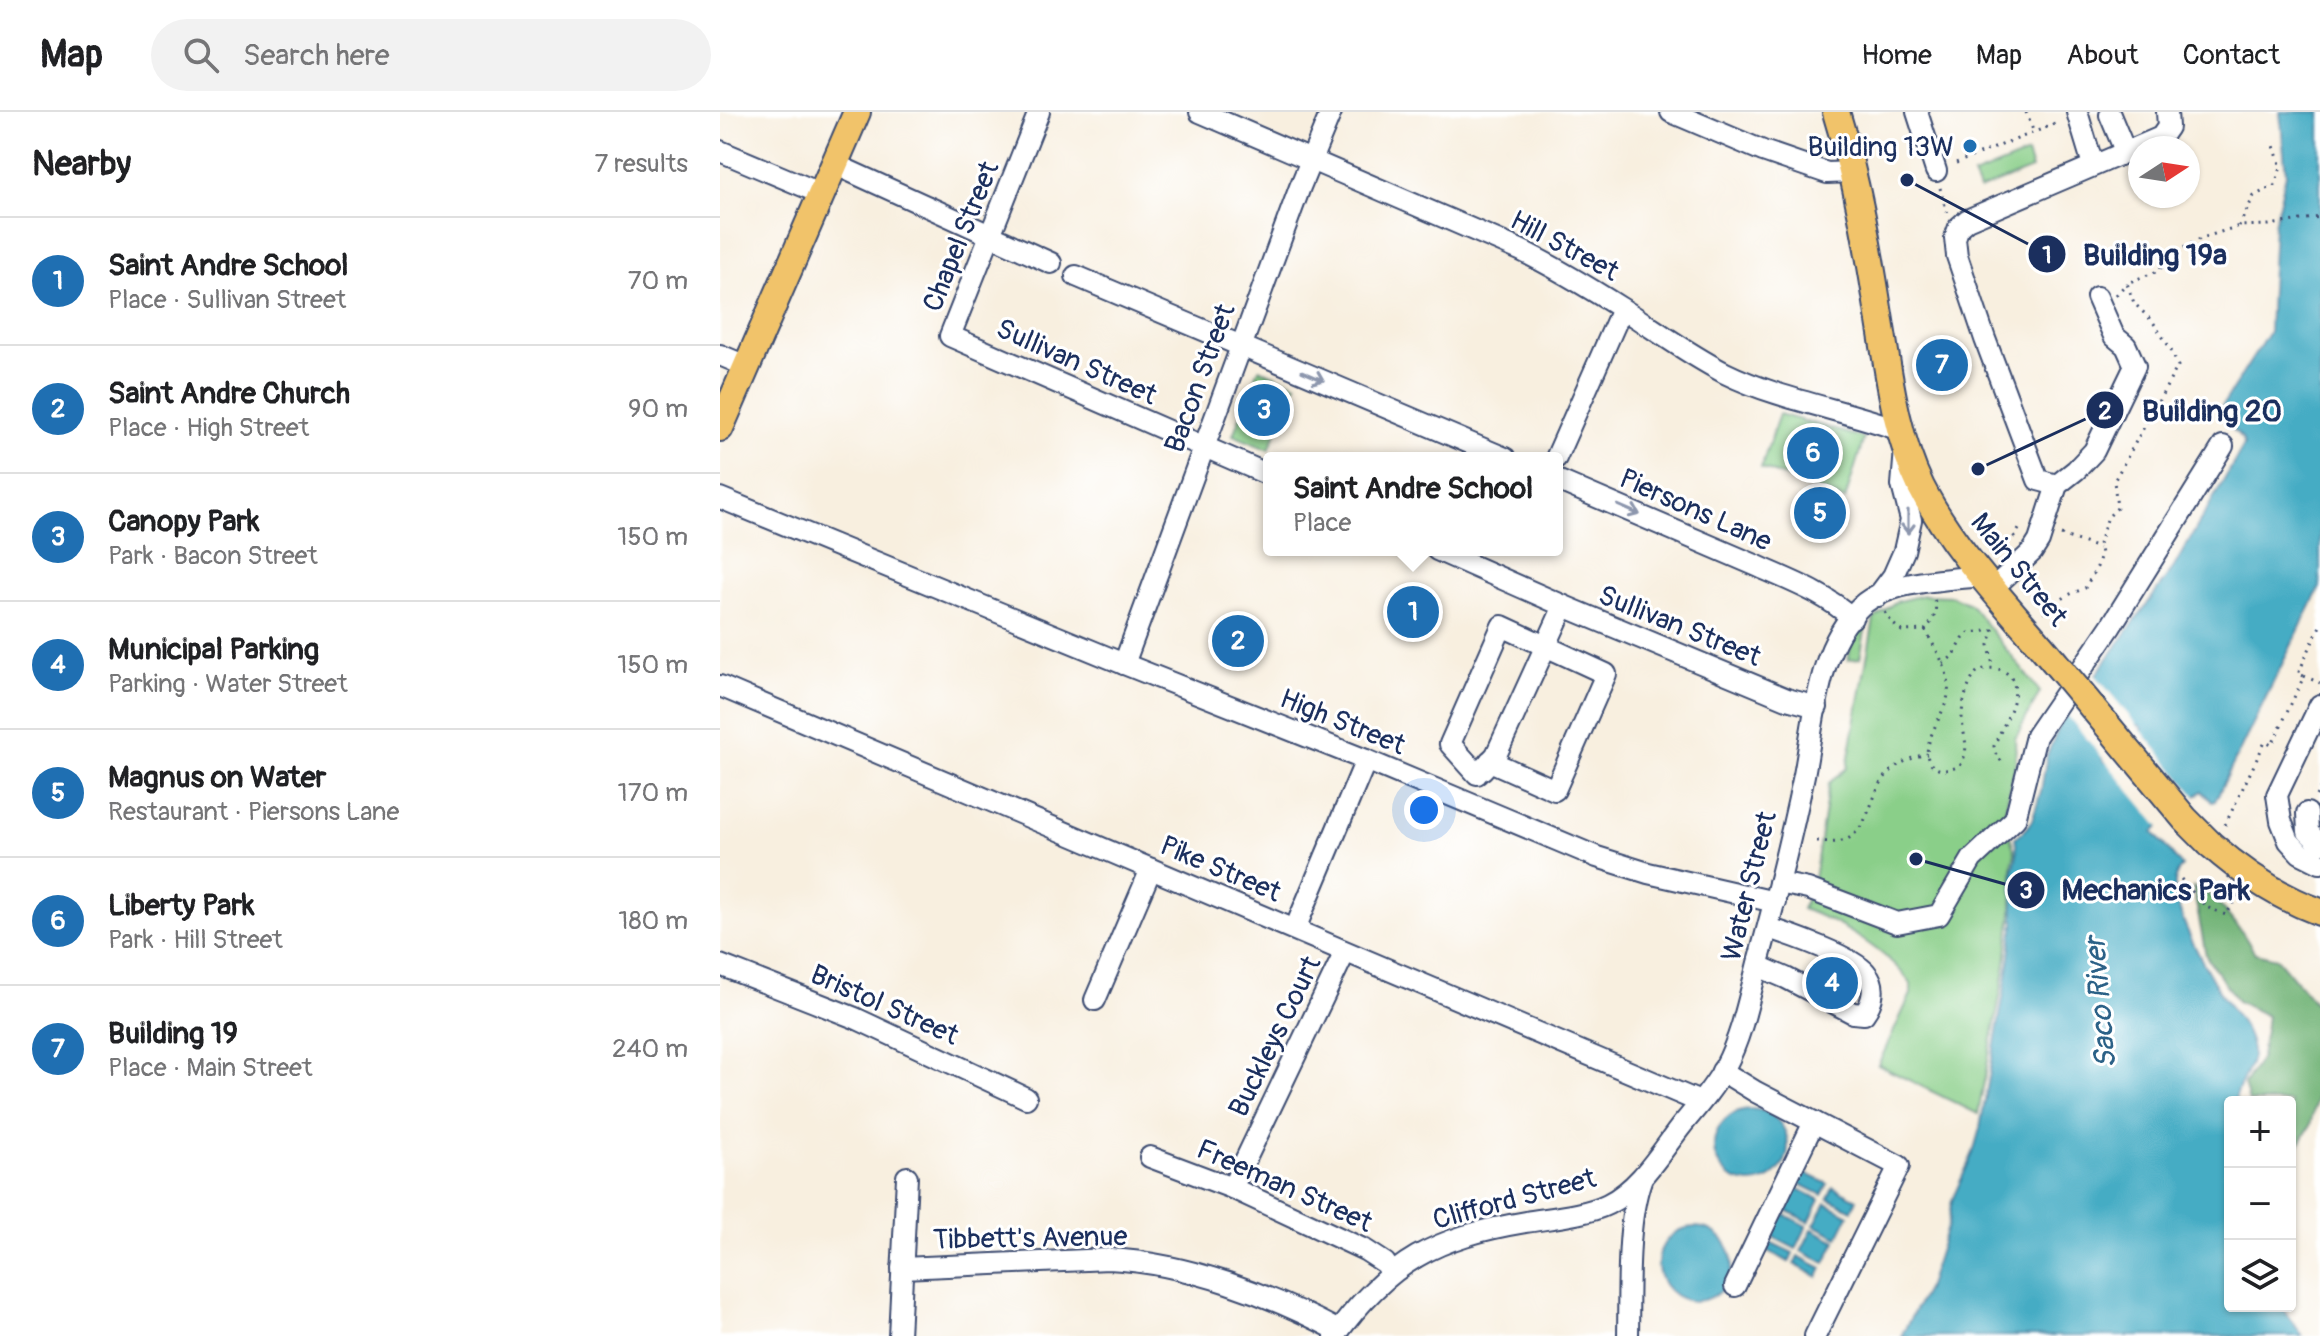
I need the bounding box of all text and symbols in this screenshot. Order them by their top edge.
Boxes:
search box [151,19,711,91]
text: Map [40,31,103,79]
icon: search [179,33,223,77]
text: Search here [243,37,390,74]
text: Home [1861,38,1932,73]
text: Map [1976,38,2022,73]
text: About [2066,38,2139,73]
text: Contact [2183,38,2280,73]
place label: Building 13W [1808,130,1954,165]
north arrow [2128,136,2200,208]
marker: Building 13W [1961,137,1979,155]
text: Nearby [32,143,131,186]
text: 7 results [595,148,688,180]
street label: Chapel Street [915,156,1008,317]
street label: Hill Street [1504,203,1625,290]
callout: Building 19a [2027,227,2243,281]
text: Building 19a [2083,237,2227,274]
text: 1 [2042,241,2052,270]
text: Saint Andre School [108,247,348,284]
text: 1 [53,265,63,297]
text: 70 m [628,265,688,297]
text: Place · Sullivan Street [108,284,346,316]
street label: Bacon Street [1157,299,1244,458]
street label: Sullivan Street [991,311,1163,414]
pin: 7 [1916,335,1968,395]
one-way arrow [1300,370,1325,385]
text: Saint Andre Church [108,375,350,412]
pin: 3 [1238,380,1290,440]
callout: Building 20 [2085,383,2298,437]
text: 2 [51,393,65,425]
text: 90 m [628,393,688,425]
text: Building 20 [2142,393,2282,430]
text: 2 [2098,397,2112,426]
text: Place · High Street [108,412,309,444]
pin: 6 [1787,423,1839,483]
popup [1263,452,1563,556]
street label: Piersons Lane [1614,461,1777,560]
text: Saint Andre School [1293,470,1533,507]
pin: 5 [1794,483,1846,543]
text: Canopy Park [108,503,260,540]
one-way arrow [1616,504,1641,518]
street label: Main Street [1963,506,2076,634]
text: Place [1293,507,1351,539]
one-way arrow [1900,508,1916,534]
text: 3 [51,521,65,553]
text: 150 m [617,521,688,553]
text: Park · Bacon Street [108,540,318,572]
street label: Sullivan Street [1593,578,1766,675]
pin: 1 [1387,582,1439,642]
pin: 2 [1212,611,1264,671]
text: Municipal Parking [108,631,319,668]
text: 4 [50,649,66,681]
text: 150 m [617,649,688,681]
text: Parking · Water Street [108,668,348,700]
street label: High Street [1275,681,1411,764]
text: Magnus on Water [108,759,326,796]
text: 5 [51,777,65,809]
text: 170 m [618,777,688,809]
your location [1404,790,1444,830]
text: Restaurant · Piersons Lane [108,796,399,828]
street label: Water Street [1714,807,1785,965]
street label: Pike Street [1155,828,1287,911]
callout: Mechanics Park [2006,863,2267,917]
text: Mechanics Park [2062,872,2251,909]
text: 3 [2019,876,2033,905]
text: Liberty Park [108,887,254,924]
text: 6 [50,905,66,937]
text: 180 m [618,905,688,937]
text: Park · Hill Street [108,924,283,956]
water label: Saco River [2076,932,2125,1070]
street label: Buckleys Court [1221,950,1330,1123]
pin: 4 [1806,953,1858,1013]
street label: Bristol Street [805,957,964,1054]
text: Building 19 [108,1015,238,1052]
text: 7 [51,1033,65,1065]
text: 240 m [612,1033,688,1065]
text: Place · Main Street [108,1052,312,1084]
map controls [2224,1096,2296,1312]
button: + [2224,1096,2296,1168]
street label: Freeman Street [1191,1132,1378,1241]
street label: Clifford Street [1429,1161,1600,1238]
button: − [2224,1168,2296,1240]
street label: Tibbett's Avenue [932,1219,1128,1258]
button: layers [2224,1240,2296,1312]

